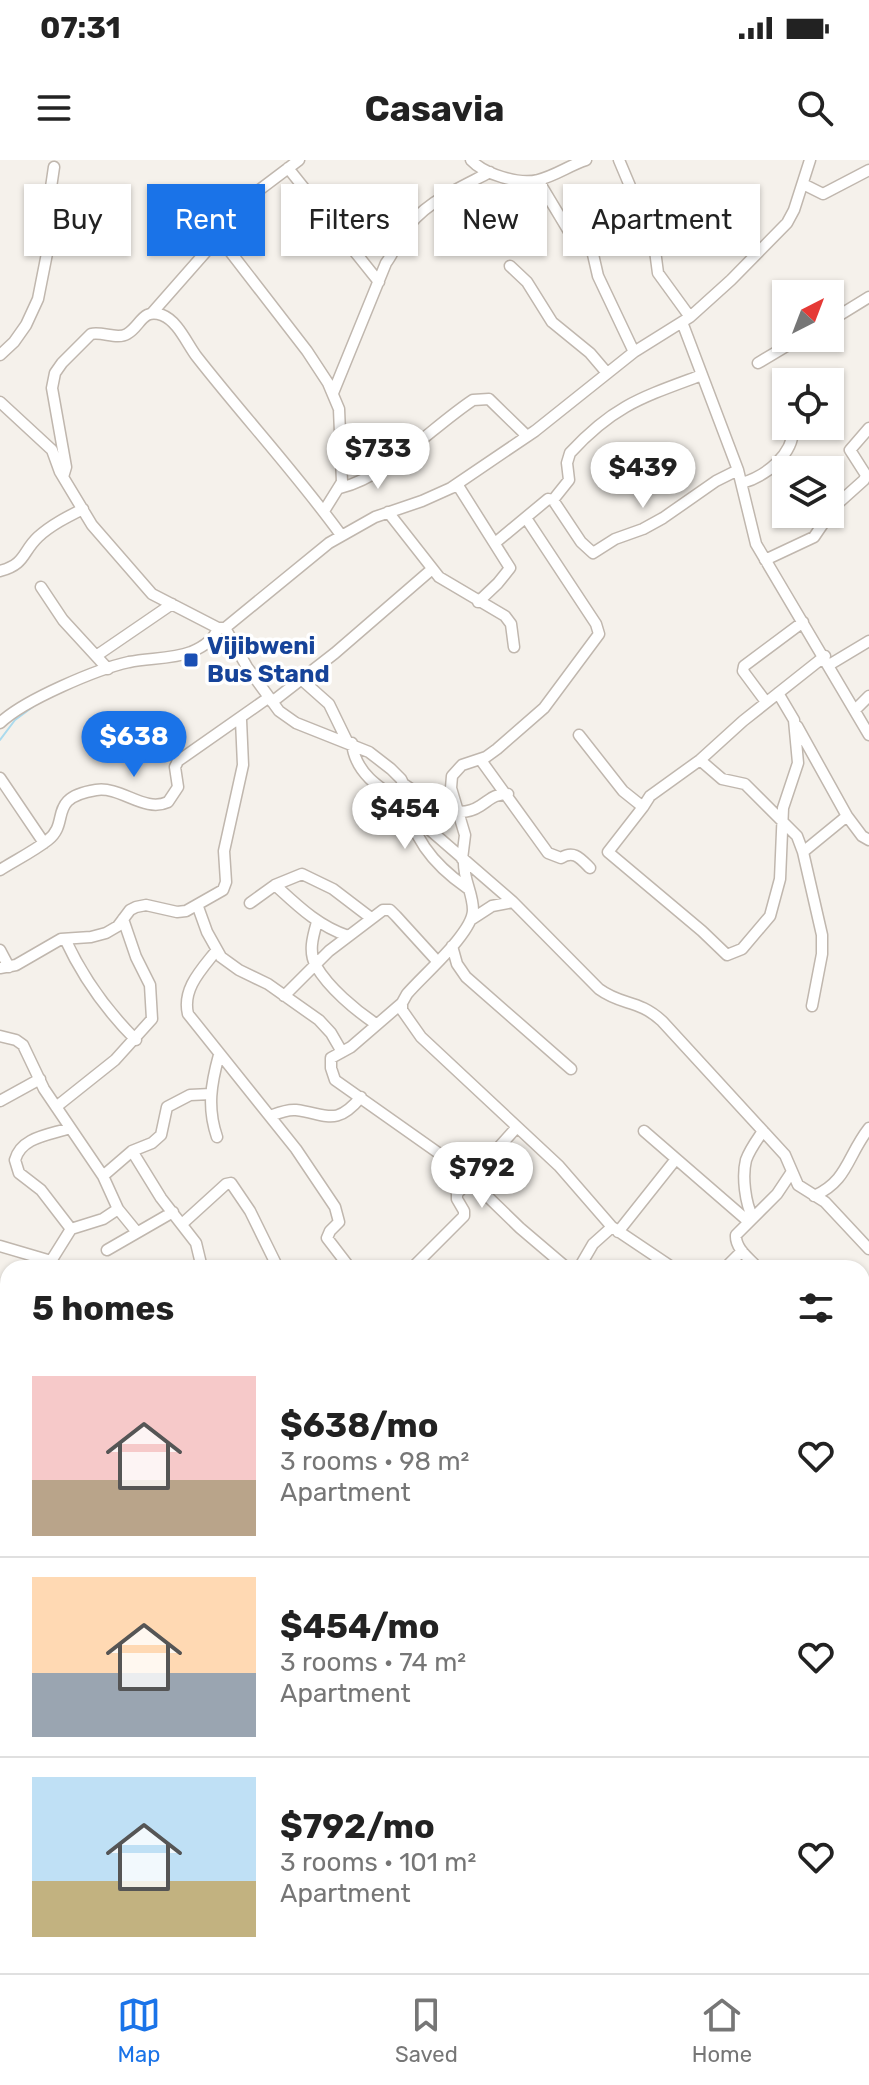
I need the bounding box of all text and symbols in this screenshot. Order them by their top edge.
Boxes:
text: 07:31 [40,10,121,46]
icon: menu [32,86,76,130]
icon: search [793,86,837,130]
text: Casavia [364,87,505,130]
chip: Buy [24,184,131,256]
chip: Rent [147,184,265,256]
chip: Filters [281,184,418,256]
chip: New [434,184,547,256]
chip: Apartment [563,184,760,256]
north arrow [772,280,844,352]
map controls [772,280,844,528]
button: locate [772,368,844,440]
pin: $733 [331,423,425,491]
text: $733 [345,433,411,464]
pin: $439 [596,442,690,510]
text: $439 [609,452,677,483]
button: layers [772,456,844,528]
place label: Vijibweni Bus Stand [207,632,330,688]
marker: Vijibweni Bus Stand [182,651,200,669]
pin: $638 [87,711,181,779]
text: $638 [99,721,169,752]
pin: $454 [358,783,452,851]
text: $454 [370,793,440,824]
pin: $792 [435,1142,529,1210]
text: $792 [449,1152,515,1183]
icon: filters [794,1286,838,1330]
text: 5 homes [32,1288,174,1329]
text: $638/mo [280,1405,438,1446]
icon: home [96,1408,192,1504]
icon: heart [794,1434,838,1478]
text: 3 rooms · 98 m² [280,1446,469,1477]
text: Apartment [280,1477,411,1508]
text: $454/mo [280,1606,440,1647]
icon: home [96,1609,192,1705]
icon: heart [794,1635,838,1679]
text: 3 rooms · 74 m² [280,1647,466,1678]
text: Apartment [280,1678,411,1709]
text: $792/mo [280,1806,435,1847]
icon: home [96,1809,192,1905]
icon: heart [794,1835,838,1879]
text: 3 rooms · 101 m² [280,1847,476,1878]
text: Apartment [280,1878,411,1909]
tab: Map [117,1993,161,2068]
tab: Saved [395,1993,458,2068]
tab: Home [692,1993,752,2068]

